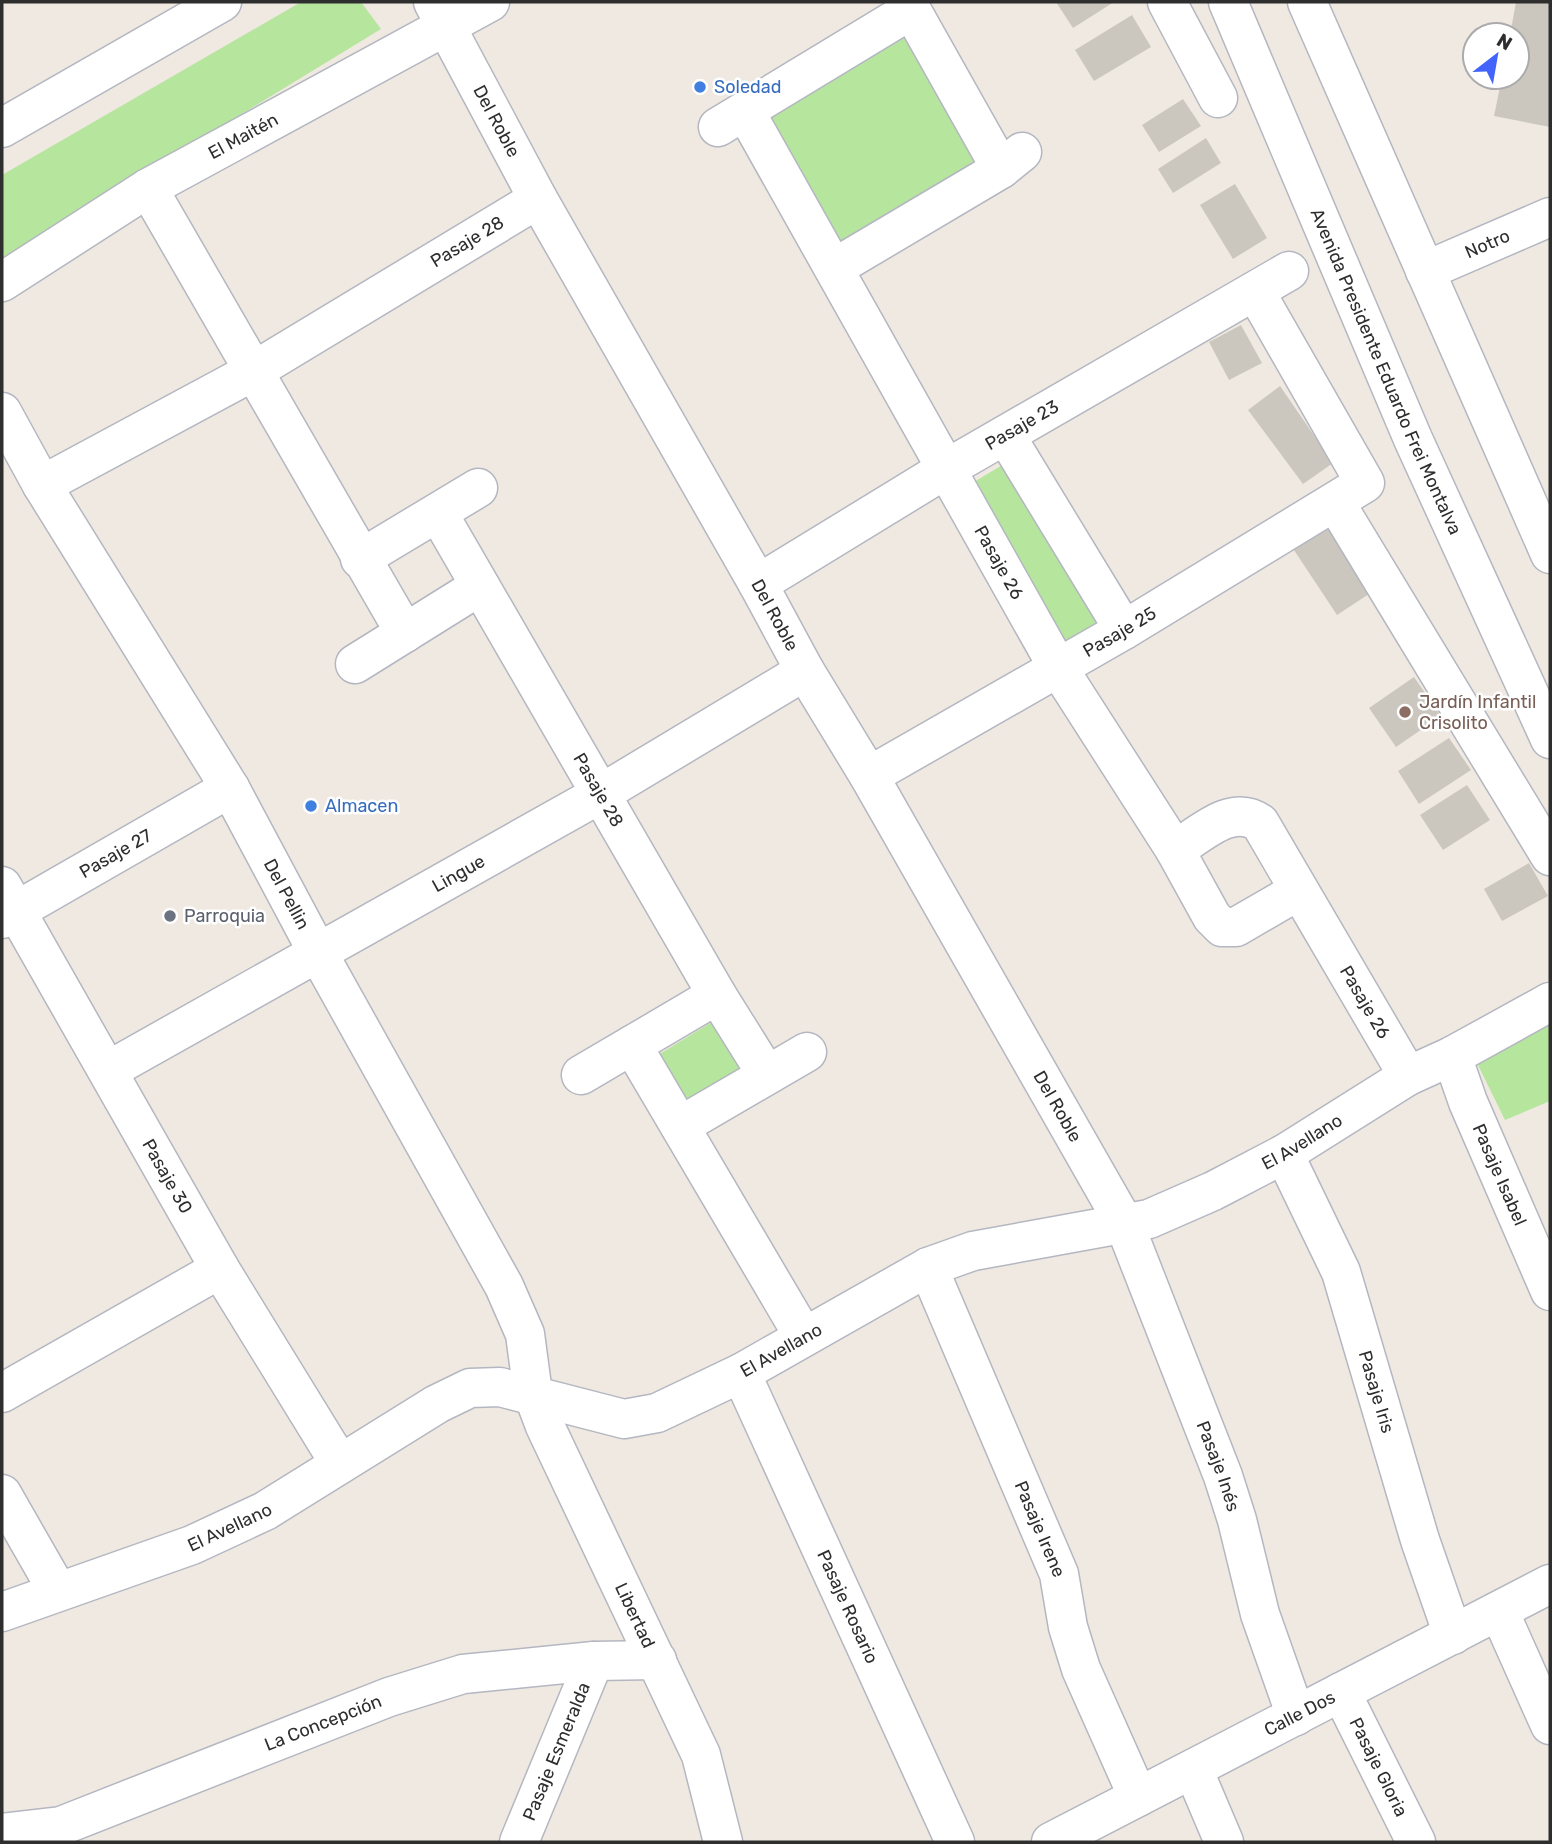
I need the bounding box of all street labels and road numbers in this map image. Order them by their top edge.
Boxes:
street label: Del Roble [468,81,525,161]
street label: El Maitén [204,108,282,164]
street label: Avenida Presidente Eduardo Frei Montalva [1306,205,1466,538]
street label: Pasaje 28 [427,211,508,272]
street label: Notro [1462,225,1513,263]
street label: Pasaje 23 [981,395,1063,455]
street label: Pasaje 26 [969,522,1028,603]
street label: Del Roble [746,575,803,655]
street label: Pasaje 25 [1079,602,1160,662]
street label: Pasaje 28 [568,749,628,831]
street label: Pasaje 27 [76,824,156,883]
street label: Lingue [428,850,489,897]
street label: Del Pellin [259,855,314,933]
street label: Pasaje 26 [1335,962,1395,1043]
street label: Del Roble [1029,1067,1087,1146]
street label: El Avellano [1258,1109,1346,1175]
street label: Pasaje Isabel [1468,1120,1531,1229]
street label: Pasaje 30 [137,1135,197,1217]
street label: El Avellano [736,1318,826,1382]
street label: Pasaje Iris [1354,1348,1399,1436]
street label: Pasaje Inés [1192,1418,1245,1514]
street label: Pasaje Irene [1010,1478,1070,1581]
street label: El Avellano [184,1498,276,1557]
street label: Pasaje Rosario [812,1547,883,1667]
street label: Libertad [610,1579,660,1652]
street label: Pasaje Esmeralda [518,1679,595,1824]
street label: Calle Dos [1260,1686,1339,1741]
street label: La Concepción [261,1690,385,1756]
street label: Pasaje Gloria [1345,1714,1413,1820]

